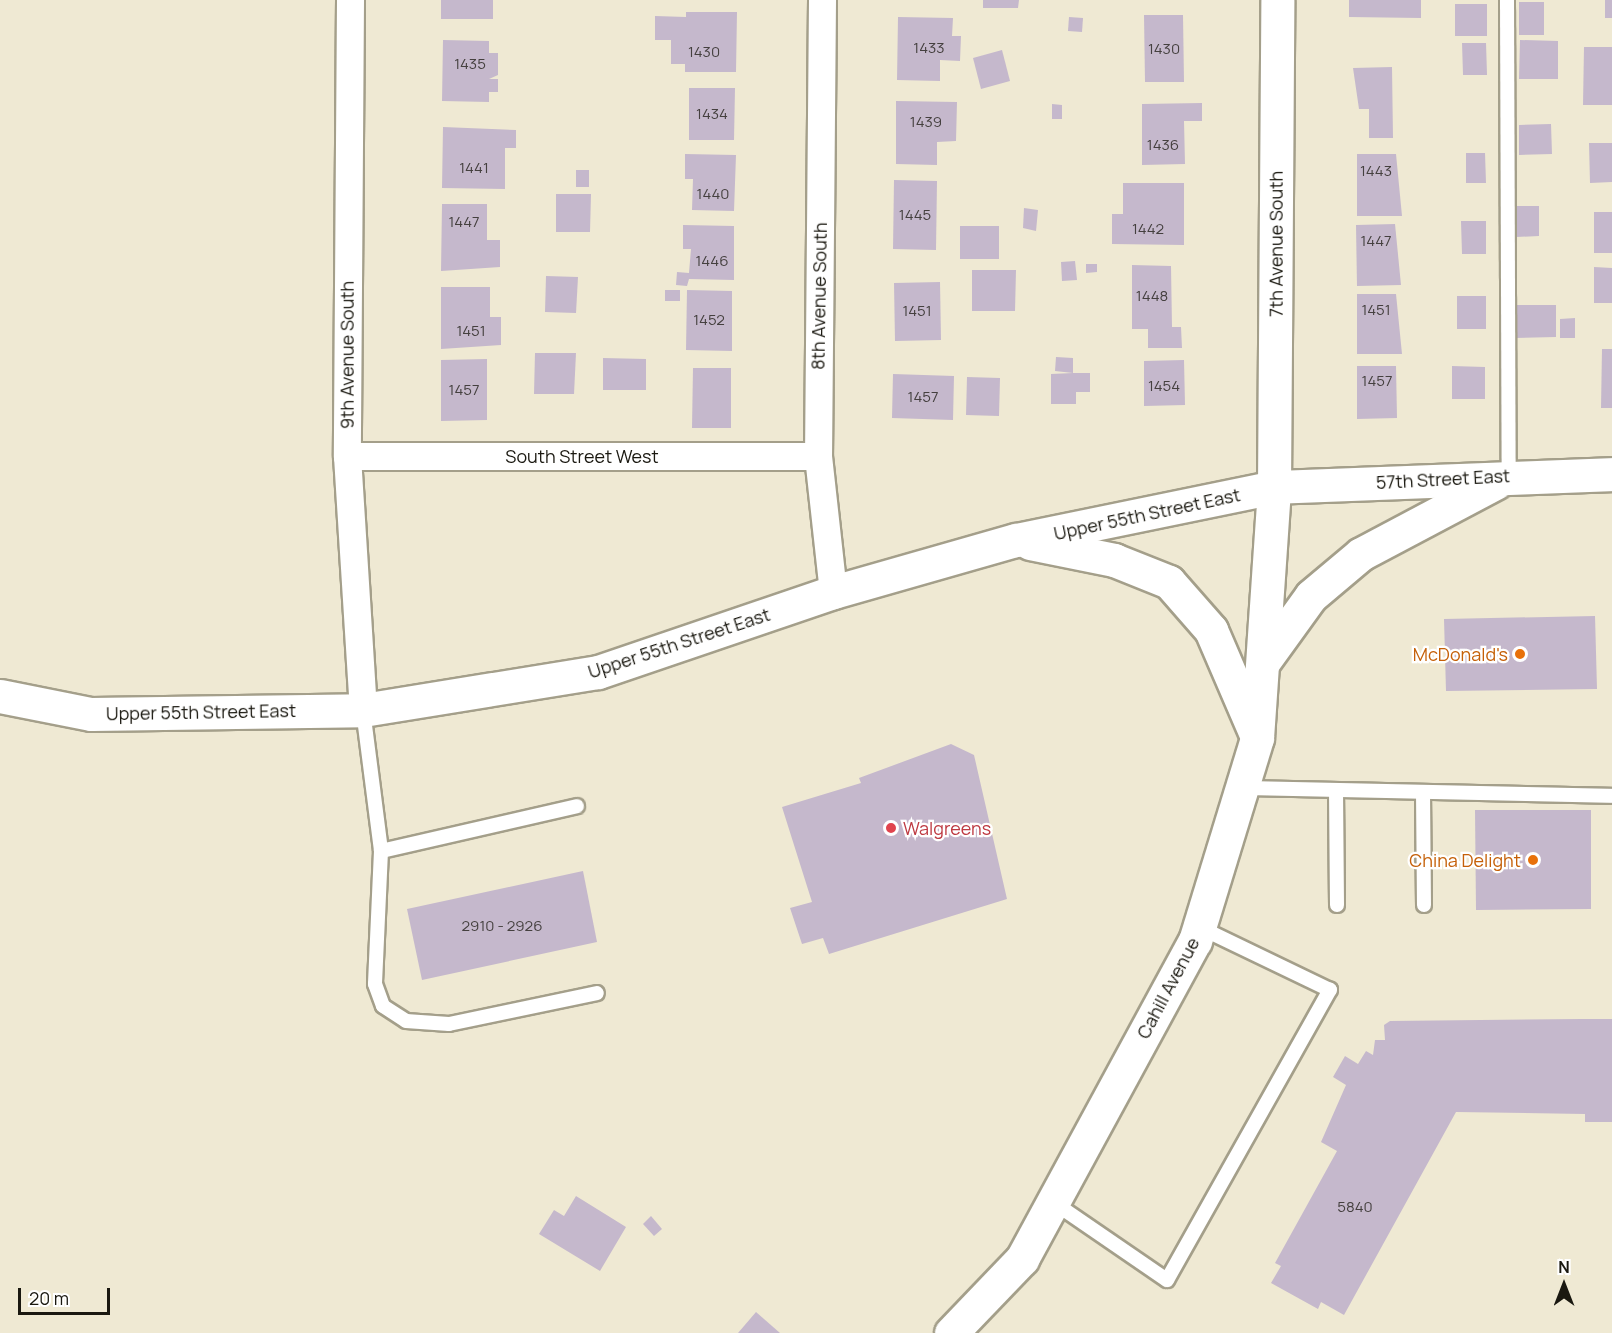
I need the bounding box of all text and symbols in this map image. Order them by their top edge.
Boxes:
house number: 1433 [913,39,945,57]
house number: 1430 [1148,40,1180,58]
house number: 1430 [688,43,720,61]
house number: 1435 [454,55,486,73]
house number: 1434 [696,105,728,123]
house number: 1439 [910,113,942,131]
house number: 1436 [1147,136,1179,154]
house number: 1441 [459,159,489,177]
house number: 1443 [1360,162,1392,180]
street label: 7th Avenue South [1265,171,1287,317]
house number: 1440 [697,185,729,203]
house number: 1445 [899,206,931,224]
house number: 1447 [448,213,480,231]
house number: 1442 [1132,220,1164,238]
street label: 8th Avenue South [807,222,831,370]
house number: 1447 [1360,232,1392,250]
house number: 1446 [696,252,728,270]
street label: 9th Avenue South [336,281,358,429]
house number: 1448 [1136,287,1168,305]
house number: 1451 [1361,301,1391,319]
house number: 1451 [902,302,932,320]
house number: 1452 [693,311,725,329]
house number: 1451 [456,322,486,340]
house number: 1457 [1362,372,1392,390]
house number: 1454 [1148,377,1180,395]
house number: 1457 [449,381,479,399]
house number: 1457 [908,388,938,406]
street label: South Street West [505,445,659,467]
street label: 57th Street East [1375,465,1511,493]
street label: Upper 55th Street East [1052,484,1242,544]
street label: Upper 55th Street East [585,603,773,683]
place label: McDonald's [1413,643,1508,665]
marker: McDonald's [1513,647,1527,661]
street label: Upper 55th Street East [106,700,296,724]
place label: Walgreens [903,817,991,839]
marker: Walgreens [884,821,898,835]
place label: China Delight [1409,849,1521,871]
marker: China Delight [1526,853,1540,867]
house number: 2910 - 2926 [462,917,542,935]
street label: Cahill Avenue [1132,934,1204,1042]
house number: 5840 [1337,1198,1373,1216]
north arrow [1534,1255,1594,1315]
text: N [1558,1256,1570,1278]
scale bar [21,1276,112,1314]
text: 20 m [29,1286,69,1310]

